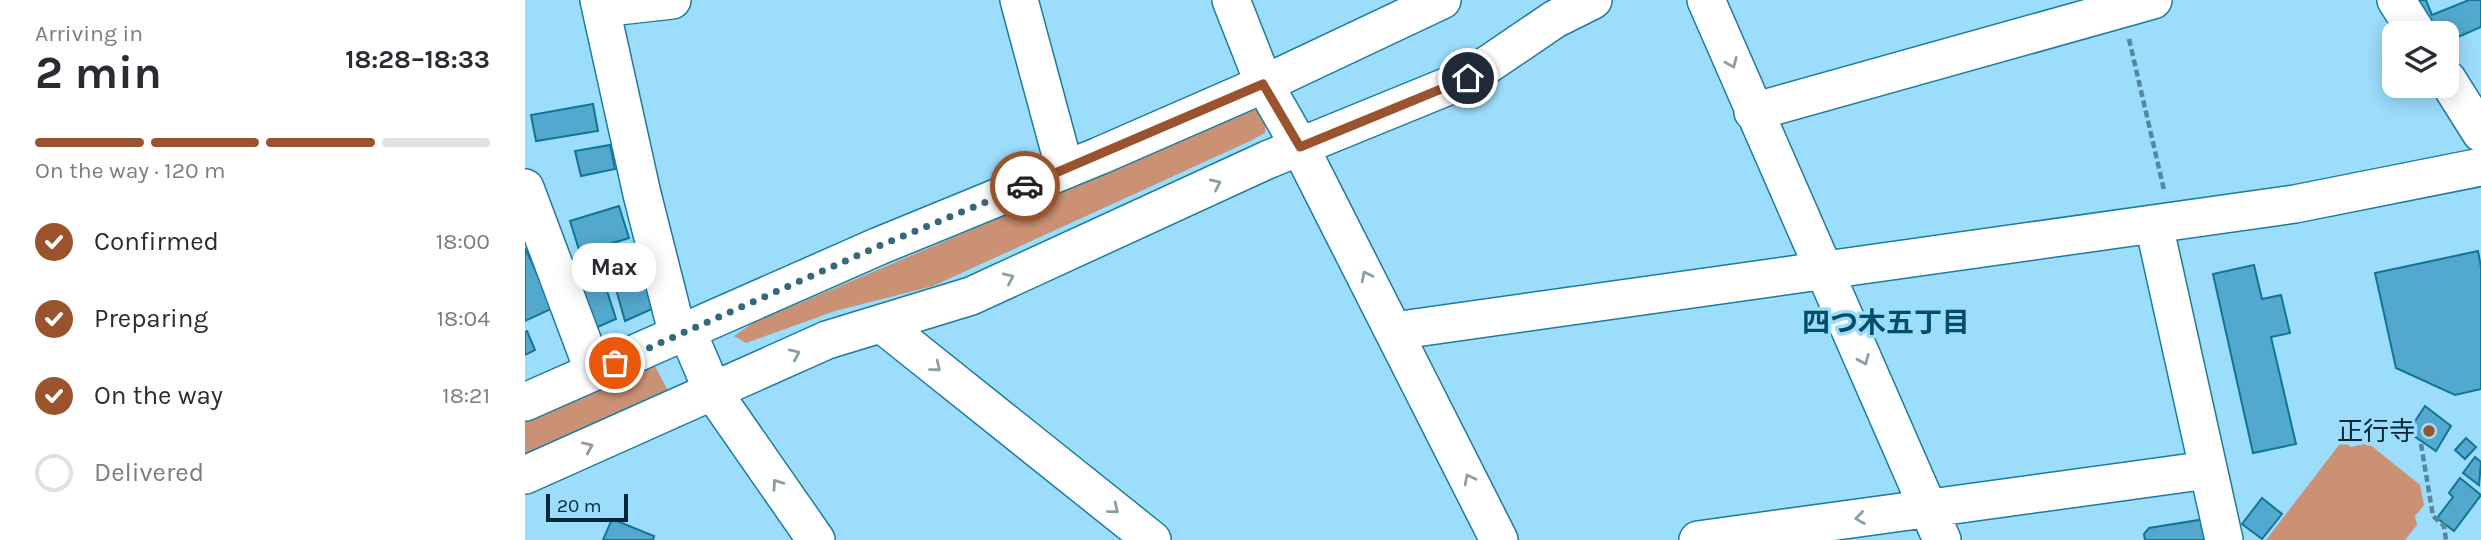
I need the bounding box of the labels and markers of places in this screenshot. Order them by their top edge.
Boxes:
pin [1438,48,1498,108]
callout: Max [573,244,657,293]
pin [585,333,645,393]
place label: 正行寺 [2337,416,2415,447]
marker: 正行寺 [2421,423,2437,439]

